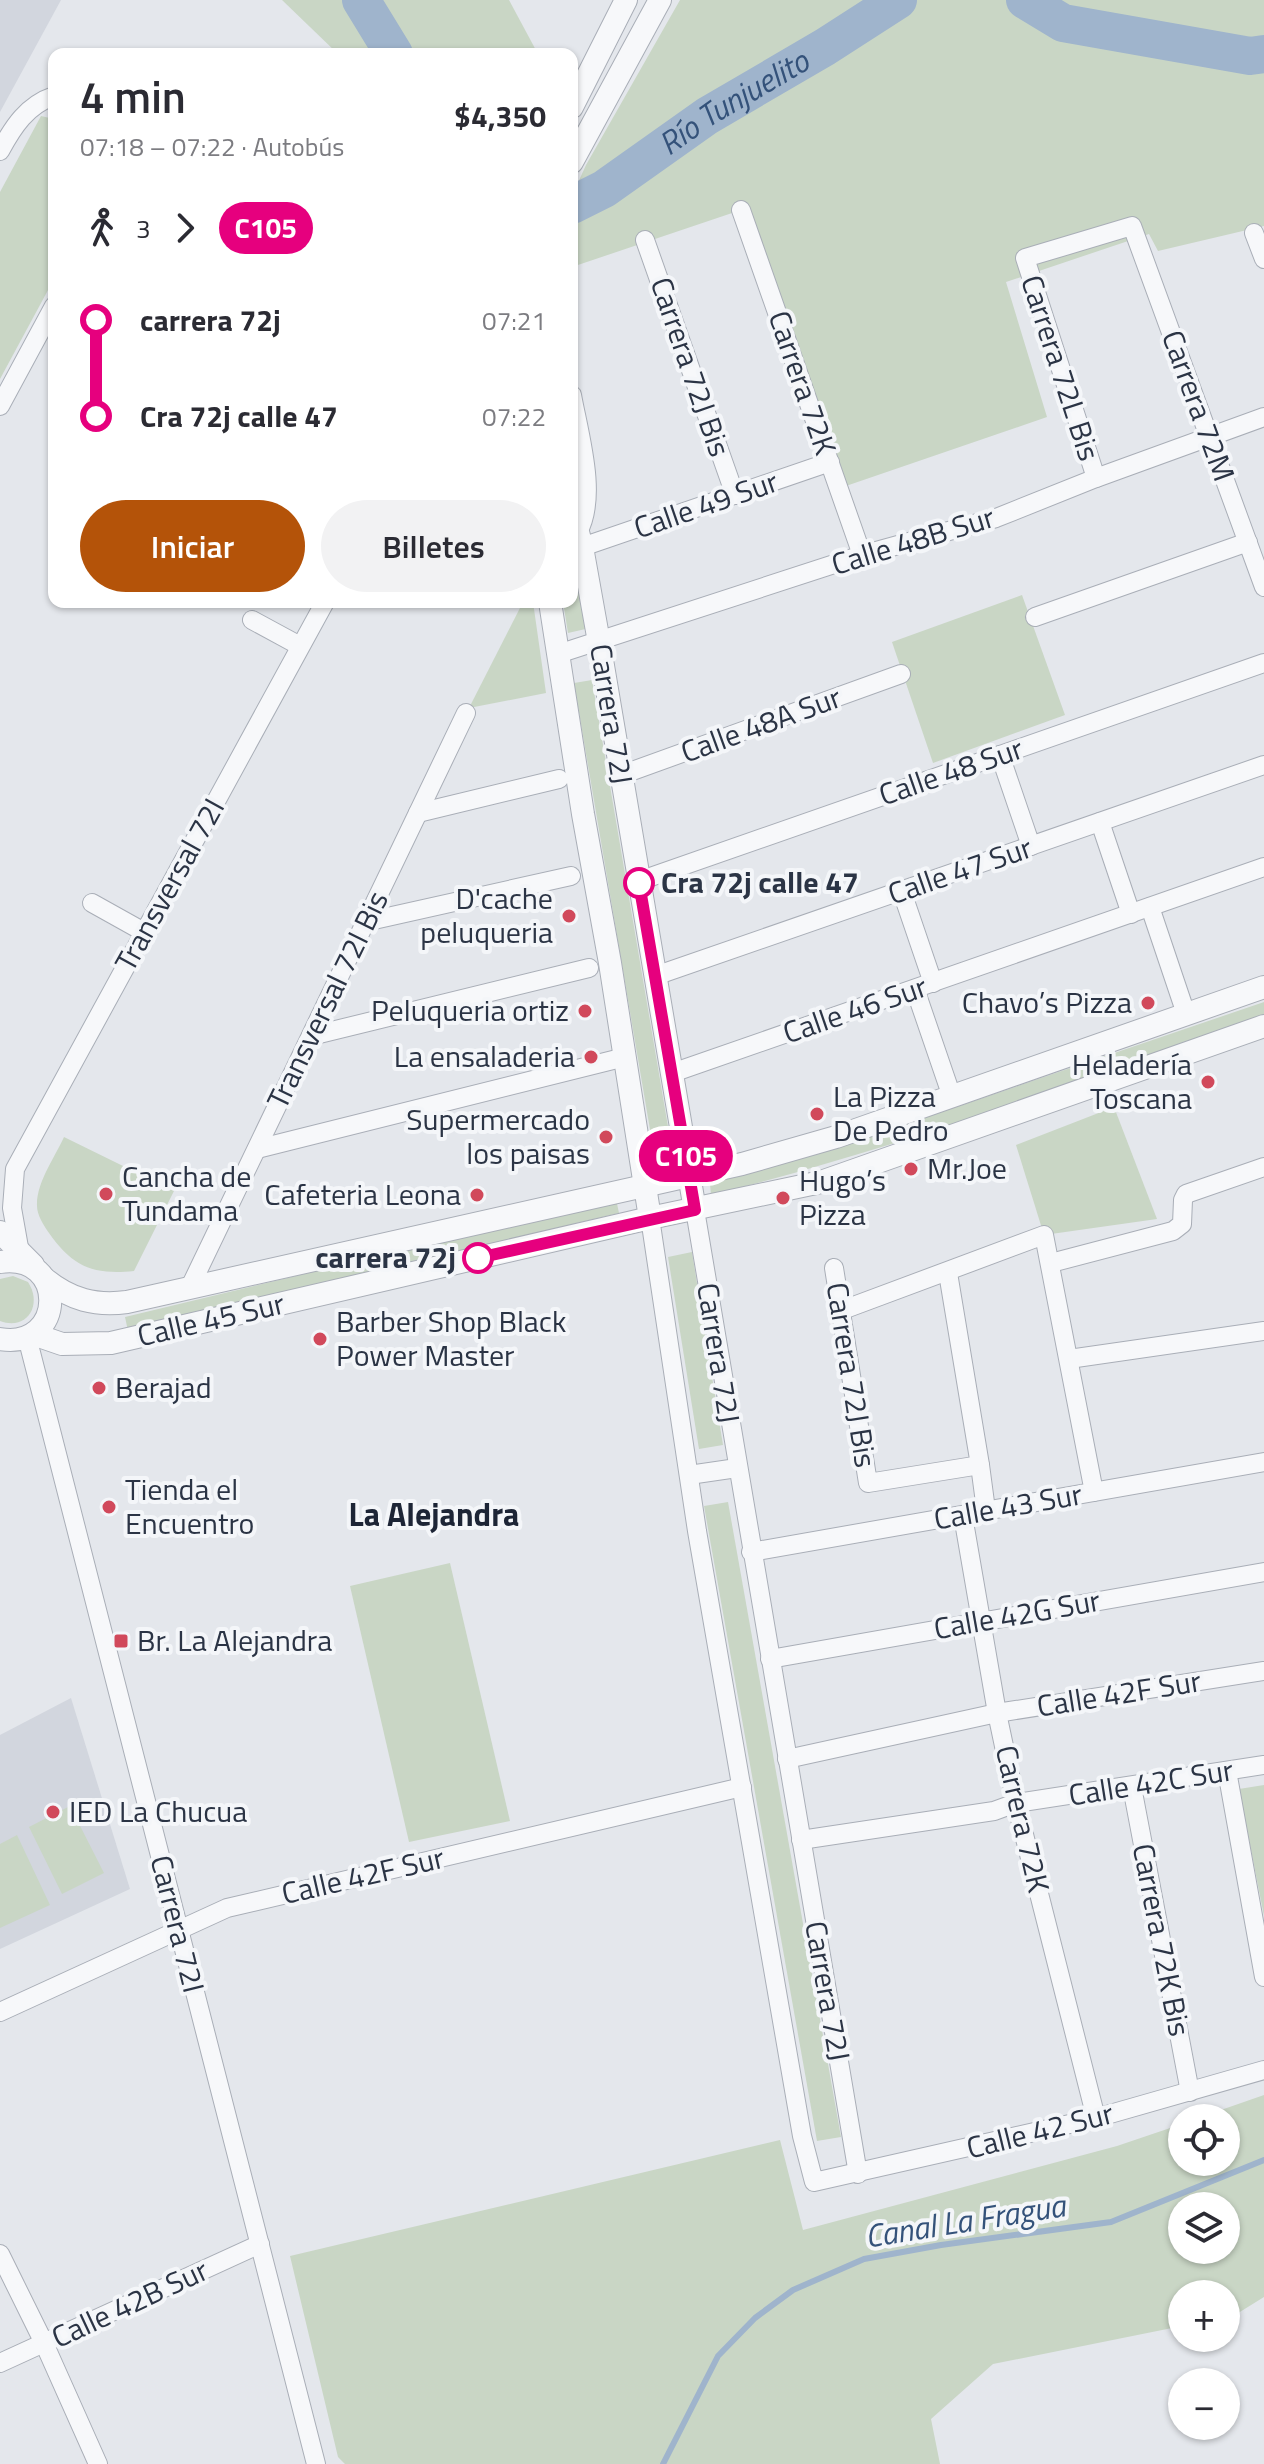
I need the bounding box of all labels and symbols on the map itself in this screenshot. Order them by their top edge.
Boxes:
water label: Río Tunjuelito [648,36,818,166]
street label: Carrera 72L Bis [1009,269,1113,466]
street label: Carrera 72J Bis [639,271,743,462]
street label: Carrera 72K [757,304,849,461]
street label: Carrera 72M [1150,324,1248,488]
street label: Calle 49 Sur [627,458,784,550]
street label: Calle 48B Sur [826,493,1000,587]
street label: Carrera 72J [578,640,646,787]
street label: Calle 48A Sur [674,674,847,774]
street label: Calle 48 Sur [872,725,1029,817]
street label: Transversal 72I [103,790,236,979]
street label: Calle 47 Sur [881,824,1038,916]
place label: Cra 72j calle 47 [661,859,859,905]
marker: Cra 72j calle 47 [624,868,654,898]
place label: D'cache peluqueria [420,875,553,955]
street label: Transversal 72I Bis [254,883,400,1116]
marker: D'cache peluqueria [560,907,578,925]
street label: Calle 46 Sur [776,963,933,1055]
place label: Chavo’s Pizza [962,979,1132,1025]
place label: Peluqueria ortiz [371,987,569,1033]
marker: Chavo’s Pizza [1139,994,1157,1012]
marker: Peluqueria ortiz [576,1002,594,1020]
place label: La ensaladeria [394,1033,575,1079]
place label: Heladería Toscana [1072,1041,1192,1121]
marker: La ensaladeria [582,1048,600,1066]
place label: La Pizza De Pedro [833,1073,949,1153]
marker: Heladería Toscana [1199,1073,1217,1091]
place label: Supermercado los paisas [406,1096,590,1176]
marker: La Pizza De Pedro [808,1105,826,1123]
marker: Supermercado los paisas [597,1128,615,1146]
line badge: C105 [630,1130,742,1182]
place label: Mr.Joe [927,1145,1007,1191]
place label: Cancha de Tundama [122,1153,251,1233]
place label: Hugo’s Pizza [799,1157,886,1237]
marker: Mr.Joe [902,1160,920,1178]
place label: Cafeteria Leona [264,1171,461,1217]
marker: Cancha de Tundama [97,1185,115,1203]
marker: Cafeteria Leona [468,1186,486,1204]
marker: Hugo’s Pizza [774,1189,792,1207]
place label: carrera 72j [315,1234,456,1280]
marker: carrera 72j [463,1243,493,1273]
street label: Carrera 72J [685,1279,753,1426]
street label: Carrera 72J Bis [815,1279,889,1471]
street label: Calle 45 Sur [133,1280,289,1358]
place label: Barber Shop Black Power Master [336,1298,566,1378]
marker: Barber Shop Black Power Master [311,1330,329,1348]
place label: Berajad [115,1364,212,1410]
marker: Berajad [90,1379,108,1397]
place label: Tienda el Encuentro [125,1466,254,1546]
street label: Calle 43 Sur [930,1470,1086,1542]
district label: La Alejandra [349,1490,519,1538]
marker: Tienda el Encuentro [100,1498,118,1516]
street label: Calle 42G Sur [930,1577,1104,1651]
place label: Br. La Alejandra [137,1617,332,1663]
marker: Br. La Alejandra [112,1632,130,1650]
street label: Calle 42F Sur [1034,1657,1204,1729]
street label: Carrera 72K [984,1741,1062,1897]
street label: Calle 42C Sur [1065,1746,1236,1818]
place label: IED La Chucua [69,1788,247,1834]
marker: IED La Chucua [44,1803,62,1821]
street label: Calle 42F Sur [277,1834,449,1916]
street label: Carrera 72K Bis [1121,1840,1203,2040]
street label: Carrera 72I [139,1850,217,1997]
street label: Carrera 72J [793,1917,863,2064]
street label: Calle 42 Sur [962,2090,1118,2170]
water label: Canal La Fragua [861,2180,1070,2260]
street label: Calle 42B Sur [44,2247,216,2359]

